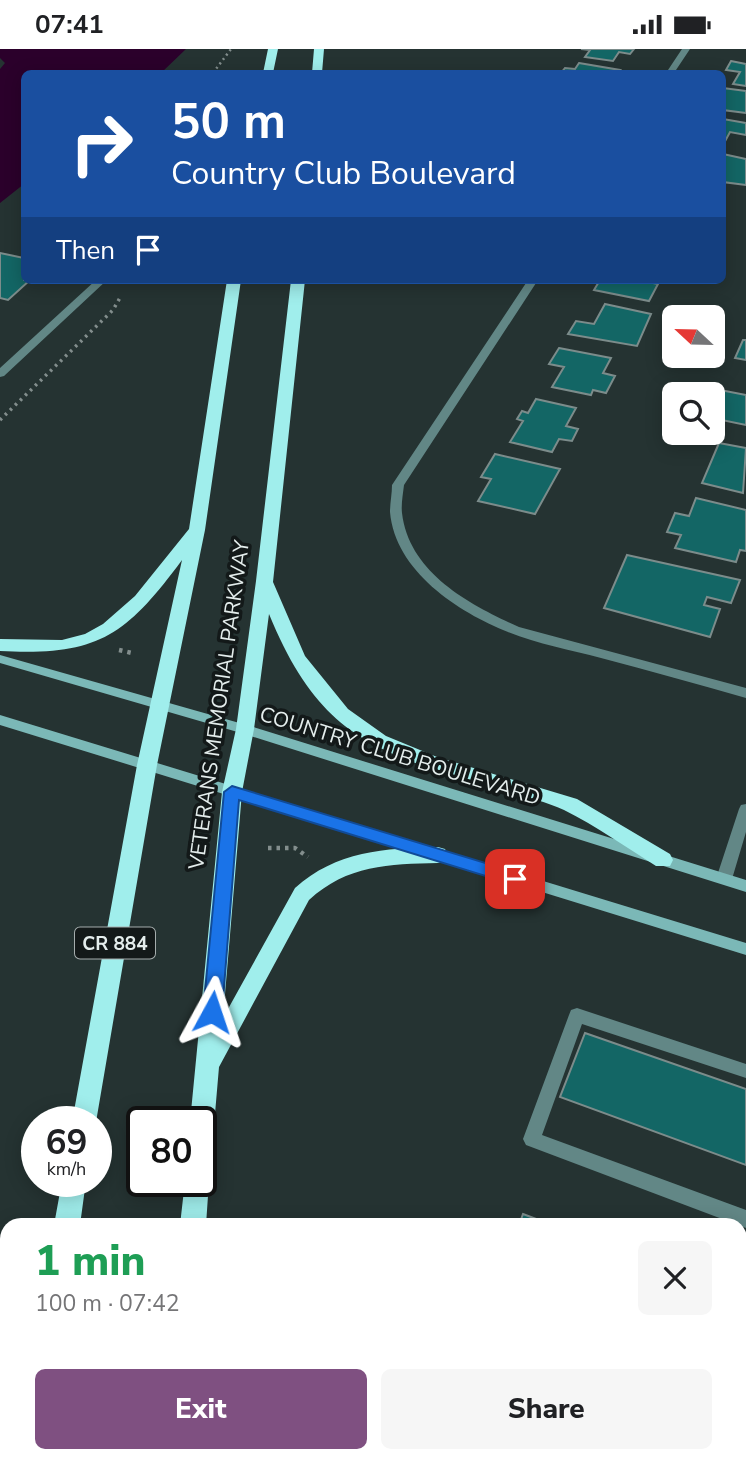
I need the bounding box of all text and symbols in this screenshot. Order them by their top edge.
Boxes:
text: 07:41 [35,7,104,42]
text: 50 m [171,88,286,155]
icon: right [56,98,147,189]
text: Country Club Boulevard [171,152,516,195]
icon: arrive [129,231,167,269]
text: Then [56,233,115,268]
north arrow [662,305,724,367]
map controls [662,305,725,445]
button: search [662,382,725,445]
street label: VETERANS MEMORIAL PARKWAY [182,538,256,873]
street label: COUNTRY CLUB BOULEVARD [256,700,544,812]
pin [485,849,545,909]
icon: arrive [496,860,534,898]
road number: CR 884 [75,927,155,958]
position arrow [175,975,249,1049]
speed limit sign: 80 [126,1106,217,1197]
text: 69 [45,1119,88,1166]
text: km/h [47,1157,86,1181]
text: 1 min [35,1233,145,1290]
button: close [638,1241,712,1315]
text: 100 m · 07:42 [35,1288,180,1319]
button: Exit [35,1369,367,1449]
button: Share [381,1369,712,1449]

